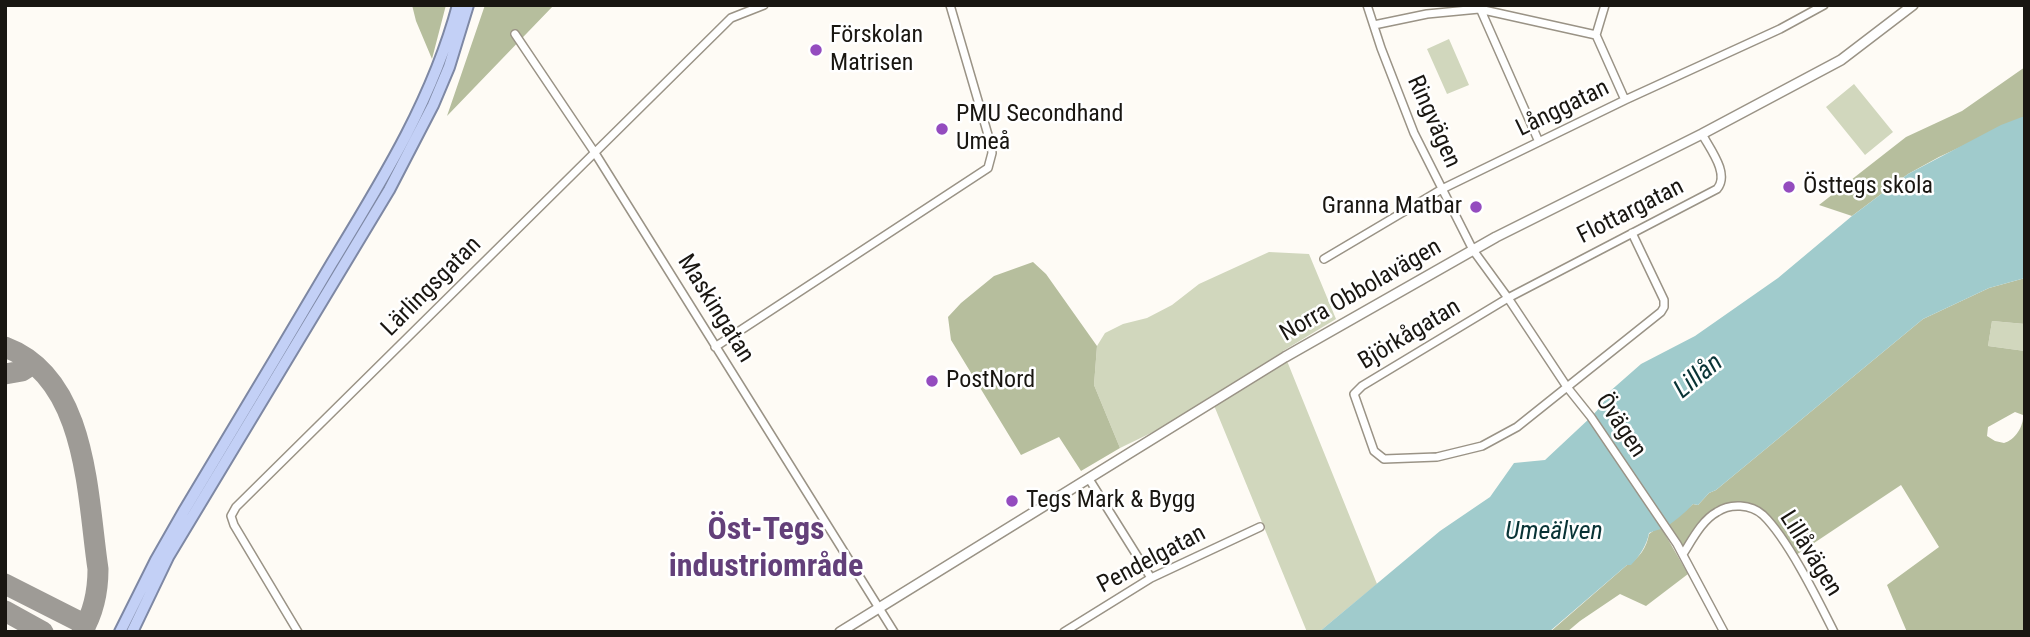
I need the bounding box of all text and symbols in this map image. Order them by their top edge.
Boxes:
place label: Förskolan Matrisen [830,22,923,78]
marker: Förskolan Matrisen [808,42,824,58]
street label: Ringvägen [1400,71,1466,173]
street label: Långgatan [1512,74,1614,144]
place label: PMU Secondhand Umeå [956,101,1123,157]
marker: PMU Secondhand Umeå [934,121,950,137]
street label: Flottargatan [1573,173,1689,251]
place label: Östtegs skola [1803,173,1933,201]
marker: Östtegs skola [1781,179,1797,195]
place label: Granna Matbar [1322,193,1462,221]
marker: Granna Matbar [1468,199,1484,215]
street label: Lärlingsgatan [376,231,488,343]
street label: Norra Obbolavägen [1275,233,1447,349]
street label: Maskingatan [670,250,760,368]
street label: Björkågatan [1354,293,1466,377]
water label: Lillån [1668,348,1730,406]
place label: PostNord [946,367,1035,395]
marker: PostNord [924,373,940,389]
street label: Övägen [1588,389,1652,463]
place label: Tegs Mark & Bygg [1026,487,1195,515]
marker: Tegs Mark & Bygg [1004,493,1020,509]
street label: Lillåvägen [1772,506,1848,602]
district label: Öst-Tegs industriområde [669,512,863,587]
water label: Umeälven [1505,516,1603,548]
street label: Pendelgatan [1093,520,1211,600]

